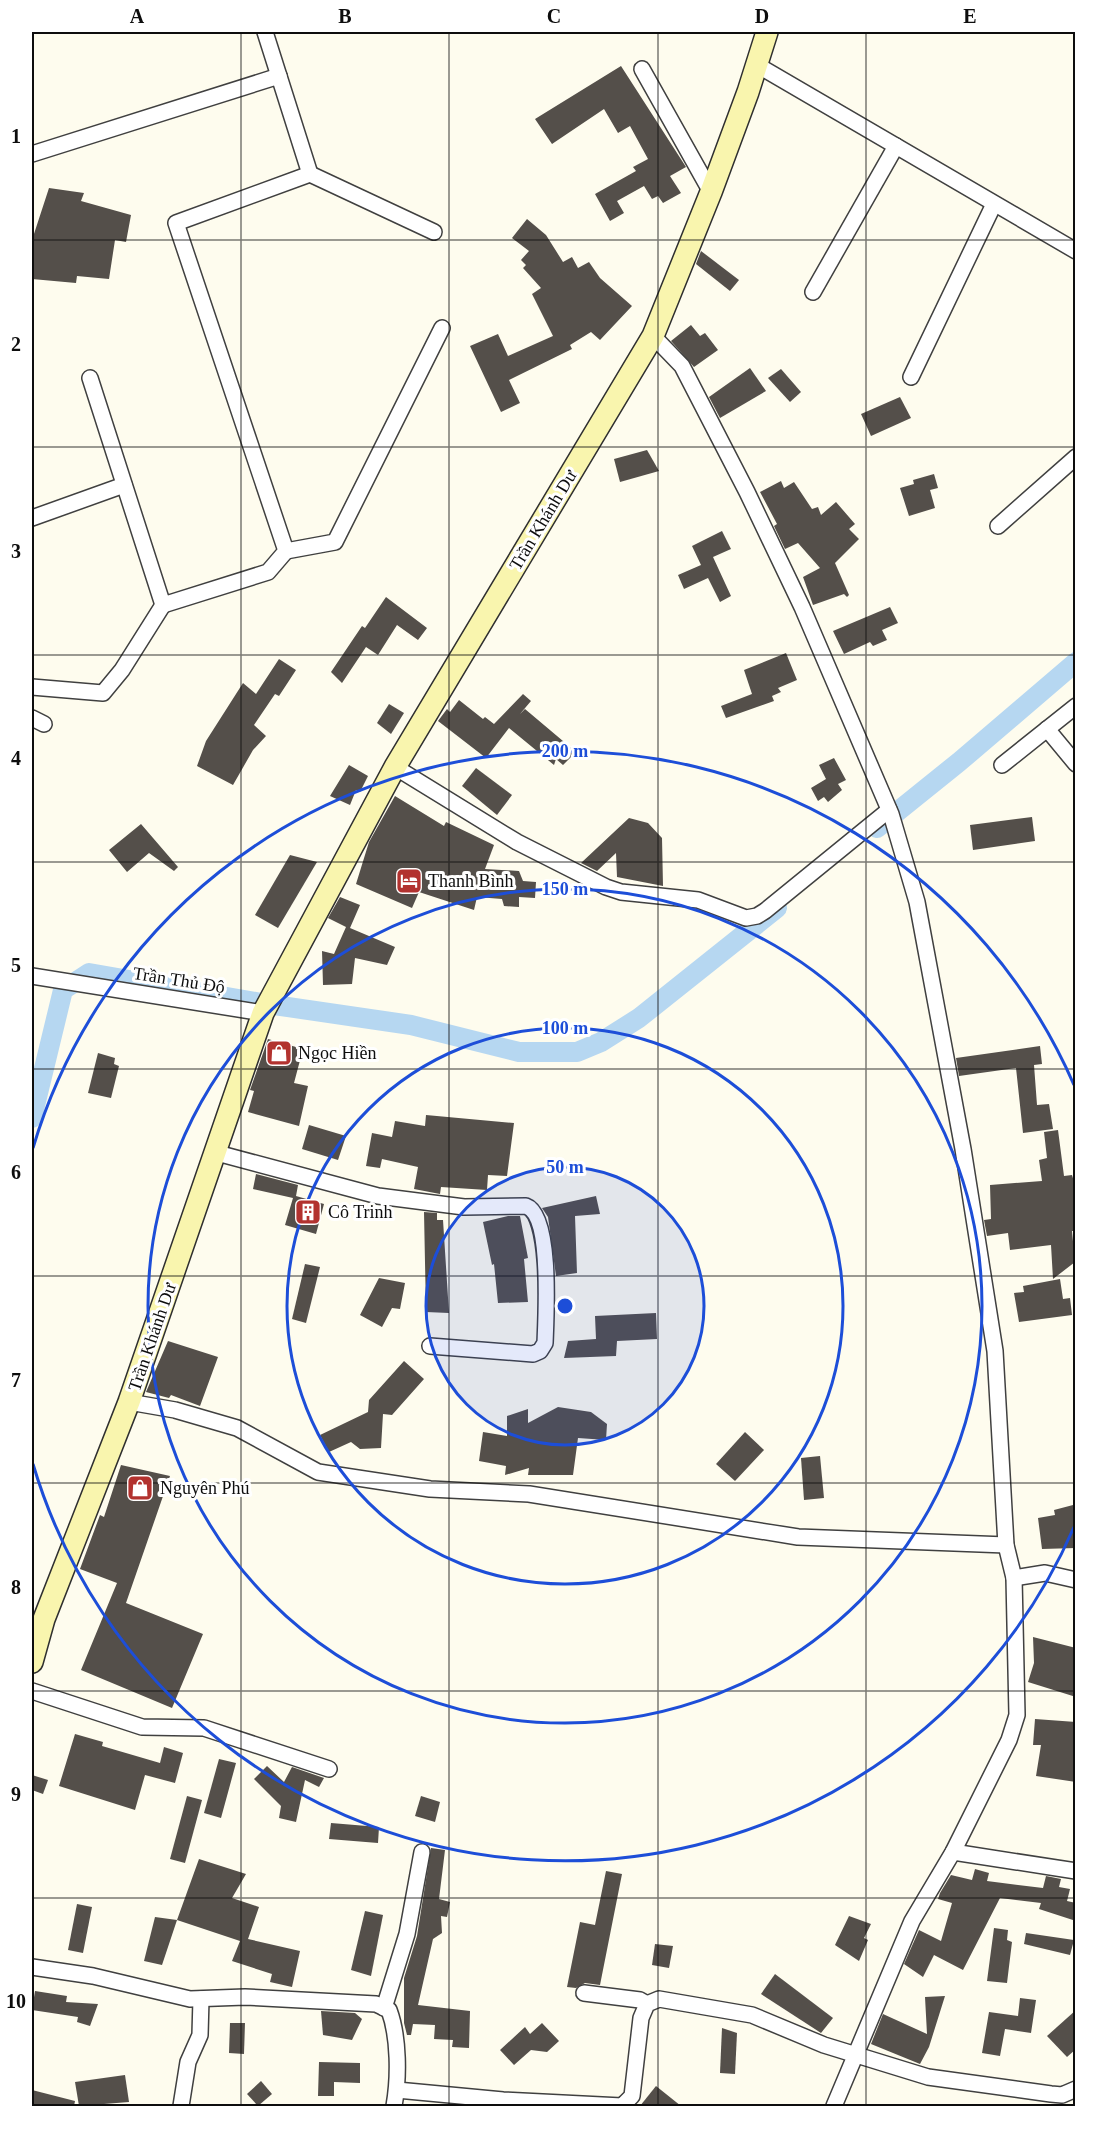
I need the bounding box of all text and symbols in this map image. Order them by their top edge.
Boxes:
text: A [130,5,145,27]
text: B [338,5,352,27]
text: C [547,5,561,27]
text: D [755,5,769,27]
text: E [963,5,977,27]
text: 1 [11,125,21,147]
text: 2 [11,333,21,355]
street label: Trần Khánh Dư [505,465,581,574]
text: 3 [11,540,21,562]
text: 200 m [542,741,588,761]
text: 4 [11,747,21,769]
hotel icon: Thanh Bình [394,866,424,896]
place label: Thanh Bình [428,871,514,891]
text: 150 m [542,879,588,899]
text: 5 [11,954,21,976]
street label: Trần Thủ Độ [132,963,226,997]
text: 100 m [542,1018,588,1038]
shop icon: Ngọc Hiền [264,1038,294,1068]
place label: Ngọc Hiền [298,1043,376,1063]
text: 50 m [546,1157,584,1177]
text: 6 [11,1161,21,1183]
building icon: Cô Trinh [293,1197,323,1227]
place label: Cô Trinh [328,1202,393,1222]
street label: Trần Khánh Dư [124,1279,180,1394]
centre of rings [555,1296,575,1316]
text: 7 [11,1369,21,1391]
shop icon: Nguyên Phú [125,1473,155,1503]
place label: Nguyên Phú [160,1478,250,1498]
text: 8 [11,1576,21,1598]
text: 9 [11,1783,21,1805]
text: 10 [6,1990,26,2012]

